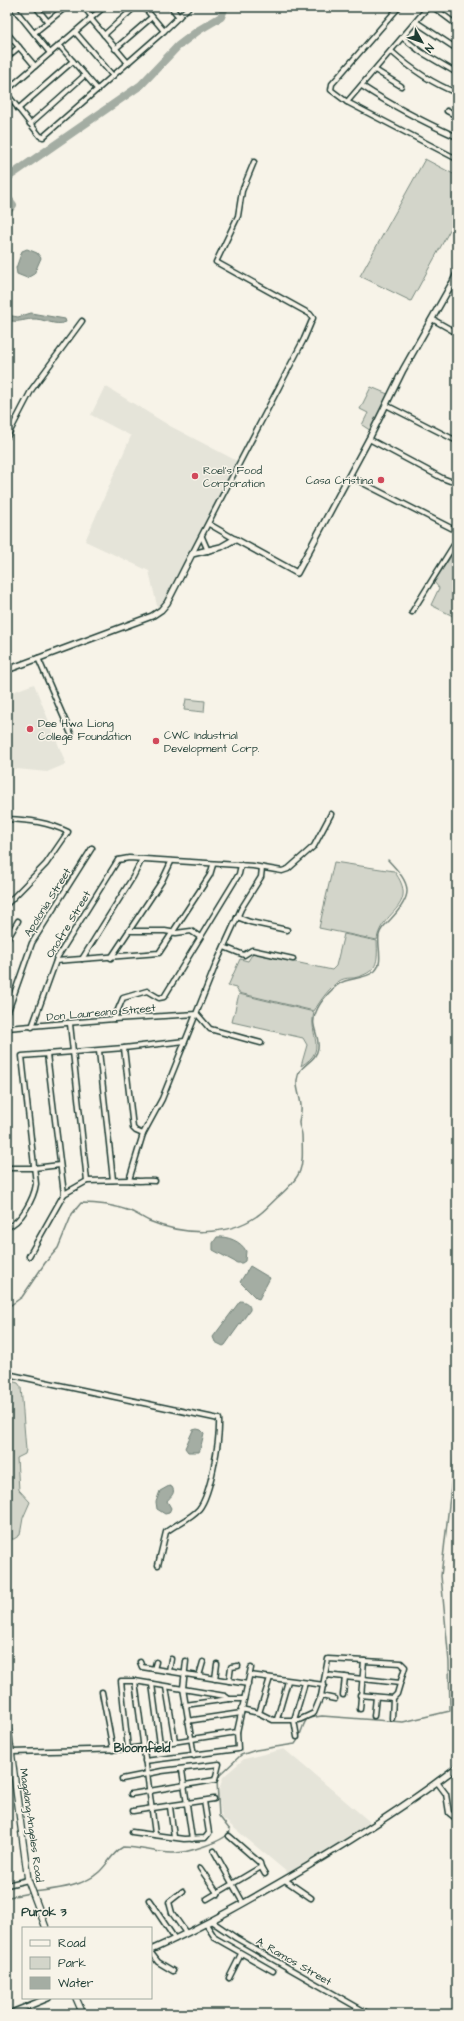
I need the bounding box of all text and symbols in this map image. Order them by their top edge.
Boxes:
north arrow [402,22,442,62]
text: N [421,41,437,56]
place label: Roel's Food Corporation [203,463,265,491]
marker: Roel's Food Corporation [190,471,200,481]
place label: Casa Cristina [306,473,373,488]
marker: Casa Cristina [376,475,386,485]
place label: Dee Hwa Liong College Foundation [38,716,132,745]
marker: Dee Hwa Liong College Foundation [25,724,35,734]
place label: CWC Industrial Development Corp. [164,728,260,756]
marker: CWC Industrial Development Corp. [151,736,161,746]
street label: Apolonia Street [20,865,75,939]
street label: Onofre Street [42,887,95,961]
street label: Don Laureano Street [46,1000,157,1025]
district label: Bloomfield [114,1740,171,1757]
street label: Magalang-Angeles Road [15,1767,47,1884]
district label: Purok 3 [21,1904,68,1921]
legend [22,1927,152,1999]
street label: A. Ramos Street [253,1934,335,1989]
text: Road [58,1935,86,1952]
text: Park [58,1955,86,1972]
text: Water [58,1975,94,1992]

